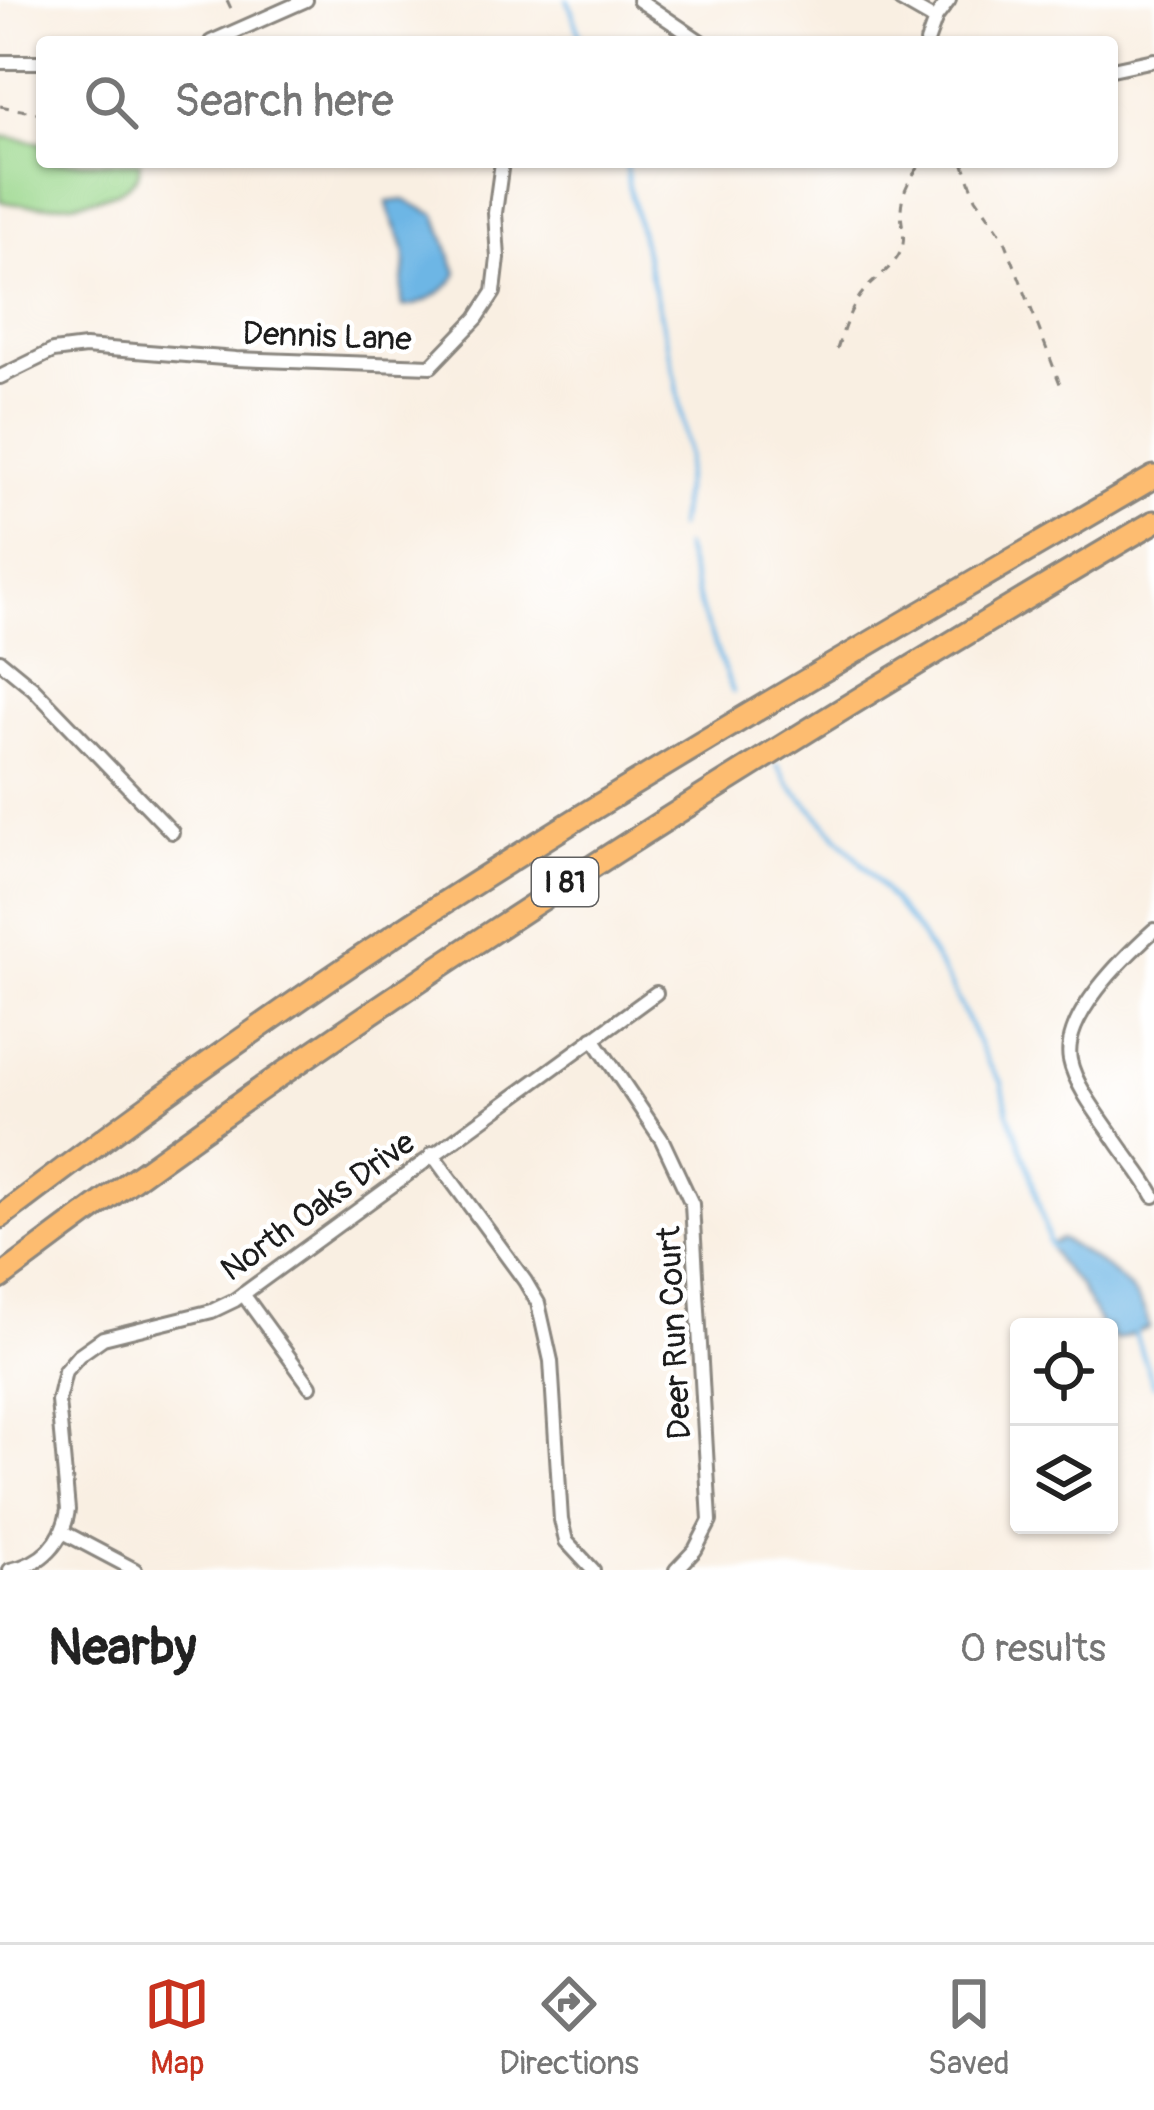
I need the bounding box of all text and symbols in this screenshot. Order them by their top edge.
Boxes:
search box [36,36,1118,168]
icon: search [78,69,144,135]
text: Search here [174,74,394,130]
street label: Dennis Lane [242,313,412,360]
road number: I 81 [532,858,598,906]
street label: North Oaks Drive [213,1122,423,1290]
street label: Deer Run Court [648,1225,701,1441]
map controls [1010,1318,1118,1534]
button: locate [1010,1318,1118,1426]
button: layers [1010,1426,1118,1534]
text: Nearby [48,1616,196,1680]
text: 0 results [960,1624,1106,1673]
tab: Map [144,1971,210,2084]
tab: Directions [499,1971,639,2084]
tab: Saved [928,1971,1010,2084]

